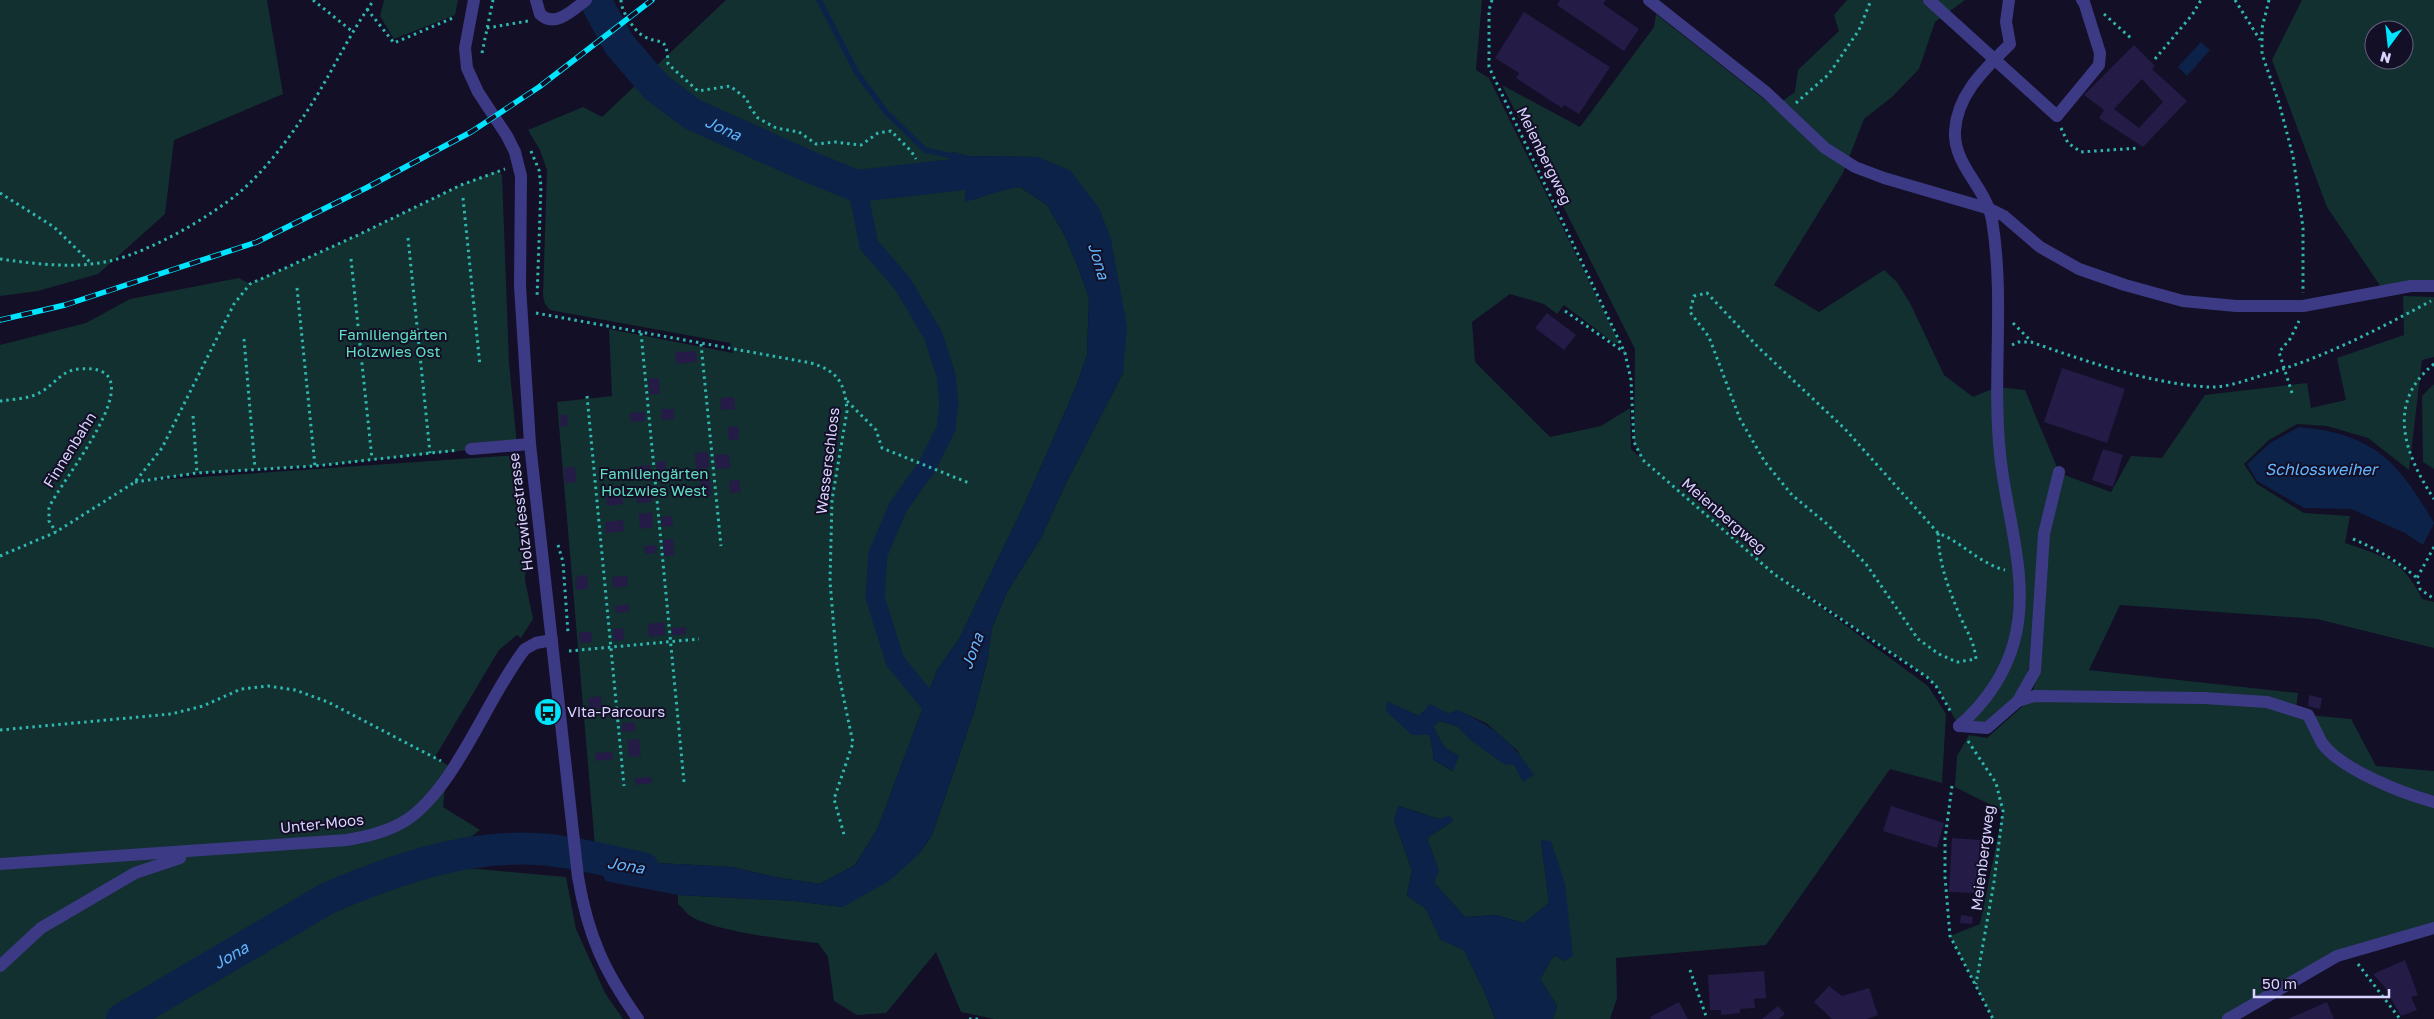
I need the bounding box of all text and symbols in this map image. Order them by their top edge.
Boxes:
north arrow [2364,20,2414,70]
text: N [2378,48,2393,68]
street label: Meienbergweg [1514,104,1576,207]
water label: Jona [702,111,745,145]
water label: Jona [1084,240,1114,283]
park label: Familiengärten Holzwies Ost [339,325,447,360]
street label: Wasserschloss [812,406,843,515]
street label: Finnenbahn [39,408,99,490]
street label: Holzwiesstrasse [504,452,536,572]
water label: Schlossweiher [2265,459,2380,479]
park label: Familiengärten Holzwies West [600,464,708,499]
street label: Meienbergweg [1679,474,1771,557]
water label: Jona [956,629,988,672]
bus stop icon: Vita-Parcours [533,697,563,727]
place label: Vita-Parcours [567,702,665,720]
street label: Meienbergweg [1967,804,1997,912]
street label: Unter-Moos [279,810,365,836]
water label: Jona [606,852,647,878]
water label: Jona [209,937,253,973]
scale bar [2254,966,2389,998]
text: 50 m [2262,974,2297,992]

